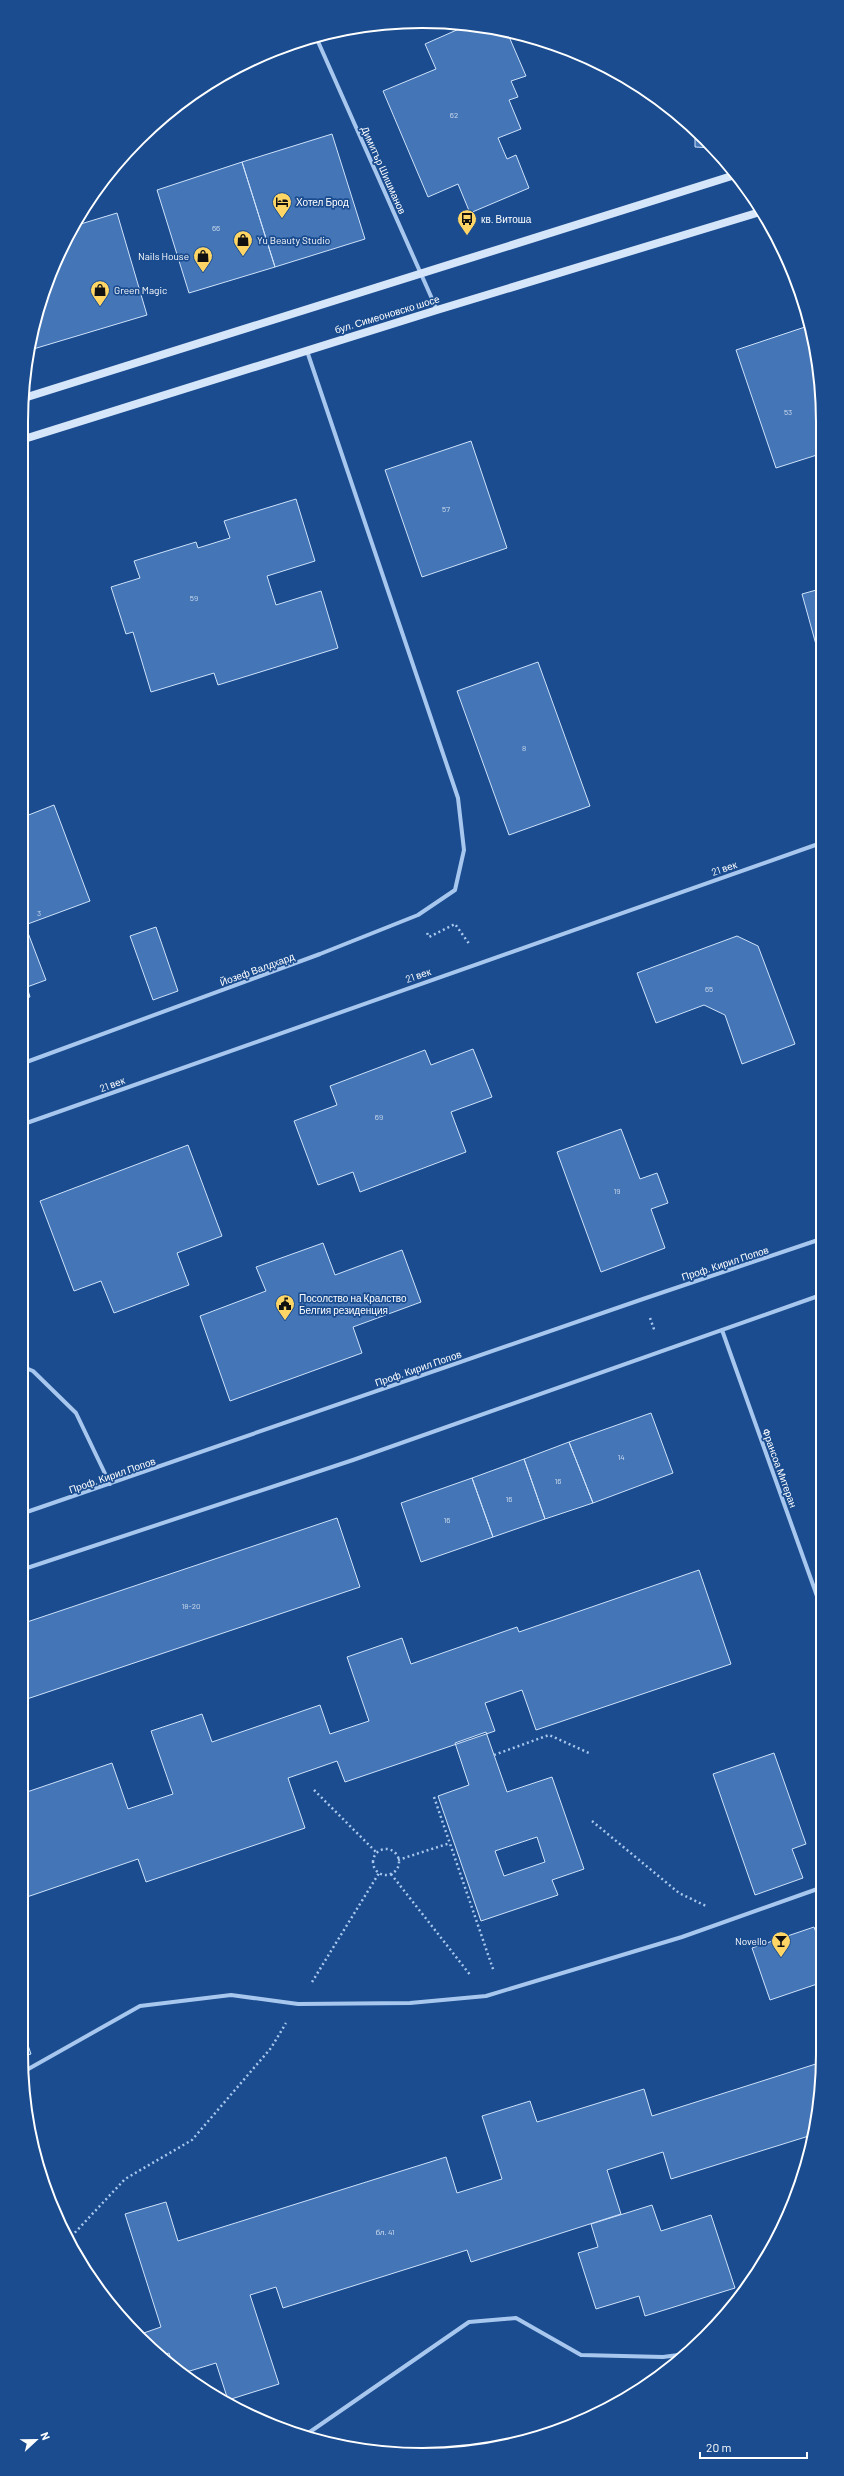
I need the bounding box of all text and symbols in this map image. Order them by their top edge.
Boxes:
house number: 62 [450,110,458,120]
street label: Димитър Шишманов [359,124,409,216]
hotel icon: Хотел Брод [271,191,293,219]
place label: Хотел Брод [296,196,349,208]
bus stop icon: кв. Витоша [456,208,478,236]
place label: кв. Витоша [481,213,532,225]
house number: 66 [212,223,220,233]
shop icon: Yu Beauty Studio [232,229,254,257]
place label: Yu Beauty Studio [257,234,330,246]
shop icon: Nails House [192,245,214,273]
place label: Nails House [138,250,189,262]
shop icon: Green Magic [89,279,111,307]
place label: Green Magic [114,284,167,296]
street label: бул. Симеоновско шосе [333,292,441,336]
house number: 53 [784,407,792,417]
house number: 57 [442,504,450,514]
house number: 59 [190,593,198,603]
house number: 8 [522,743,526,753]
street label: 21 век [710,858,739,878]
house number: 3 [37,908,41,918]
street label: Йозеф Валдхард [218,950,296,988]
street label: 21 век [404,965,433,985]
house number: 65 [705,984,713,994]
street label: 21 век [98,1074,127,1094]
house number: 69 [375,1112,383,1122]
house number: 19 [614,1186,620,1196]
street label: Проф. Кирил Попов [680,1243,770,1283]
place label: Посолство на Кралство Белгия резиденция [299,1292,407,1316]
public building icon: Посолство на Кралство Белгия резиденция [274,1293,296,1321]
street label: Проф. Кирил Попов [373,1348,463,1388]
street label: Франсоа Митеран [760,1427,800,1509]
house number: 14 [617,1452,625,1462]
street label: Проф. Кирил Попов [67,1455,157,1495]
house number: 16 [555,1476,561,1486]
house number: 16 [506,1494,512,1504]
house number: 16 [444,1515,450,1525]
house number: 18-20 [182,1601,200,1611]
bar icon: Novello [770,1930,792,1958]
place label: Novello [735,1935,767,1947]
house number: бл. 41 [375,2227,395,2237]
north arrow [16,2420,56,2460]
text: N [38,2430,53,2442]
scale bar [700,2434,807,2460]
text: 20 m [706,2440,732,2454]

